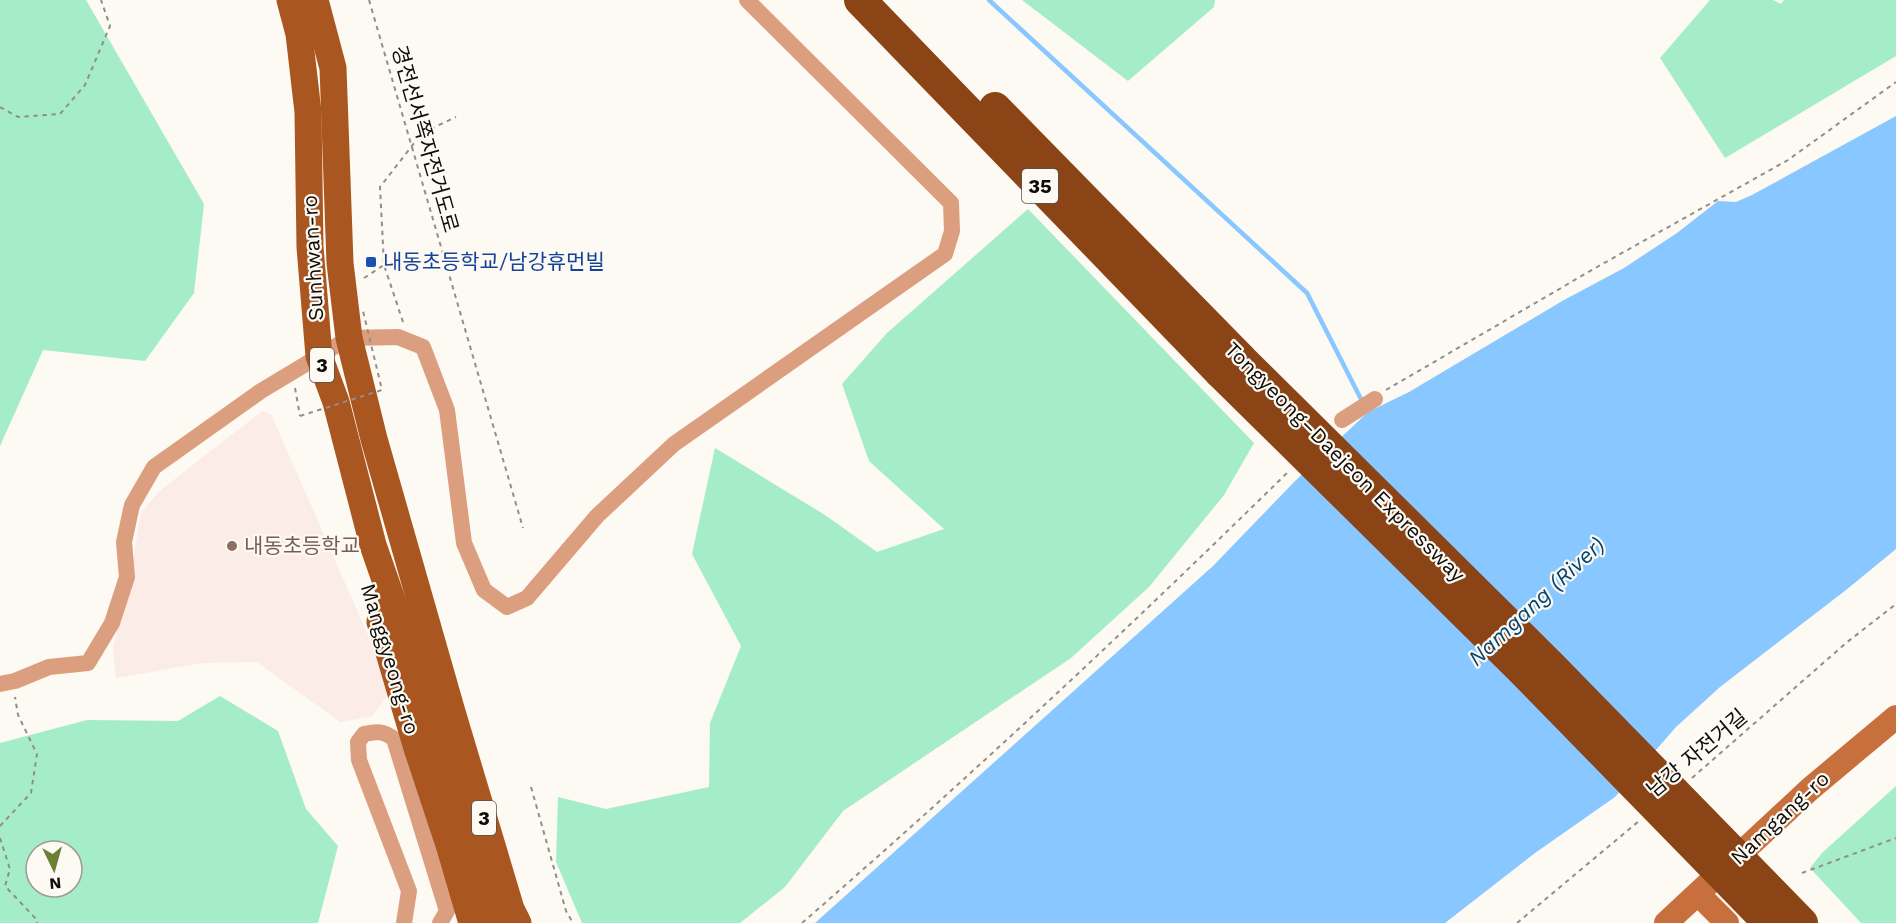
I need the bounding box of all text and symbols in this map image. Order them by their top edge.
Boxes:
street label: 경전선서쪽자전거도로 [387,43,464,235]
road number: 35 [1022,169,1058,203]
street label: Sunhwan-ro [297,195,328,322]
place label: 내동초등학교/남강휴먼빌 [383,249,605,274]
marker: 내동초등학교/남강휴먼빌 [364,255,378,269]
street label: Tongyeong–Daejeon Expressway [1220,336,1471,587]
road number: 3 [310,348,334,382]
water label: Namgang (River) [1463,532,1610,671]
place label: 내동초등학교 [244,533,360,558]
marker: 내동초등학교 [225,539,239,553]
street label: Manggyeong-ro [356,580,425,737]
street label: 남강 자전거길 [1641,703,1752,802]
street label: Namgang-ro [1725,766,1834,870]
road number: 3 [472,801,496,835]
north arrow [24,839,84,899]
text: N [49,873,62,893]

